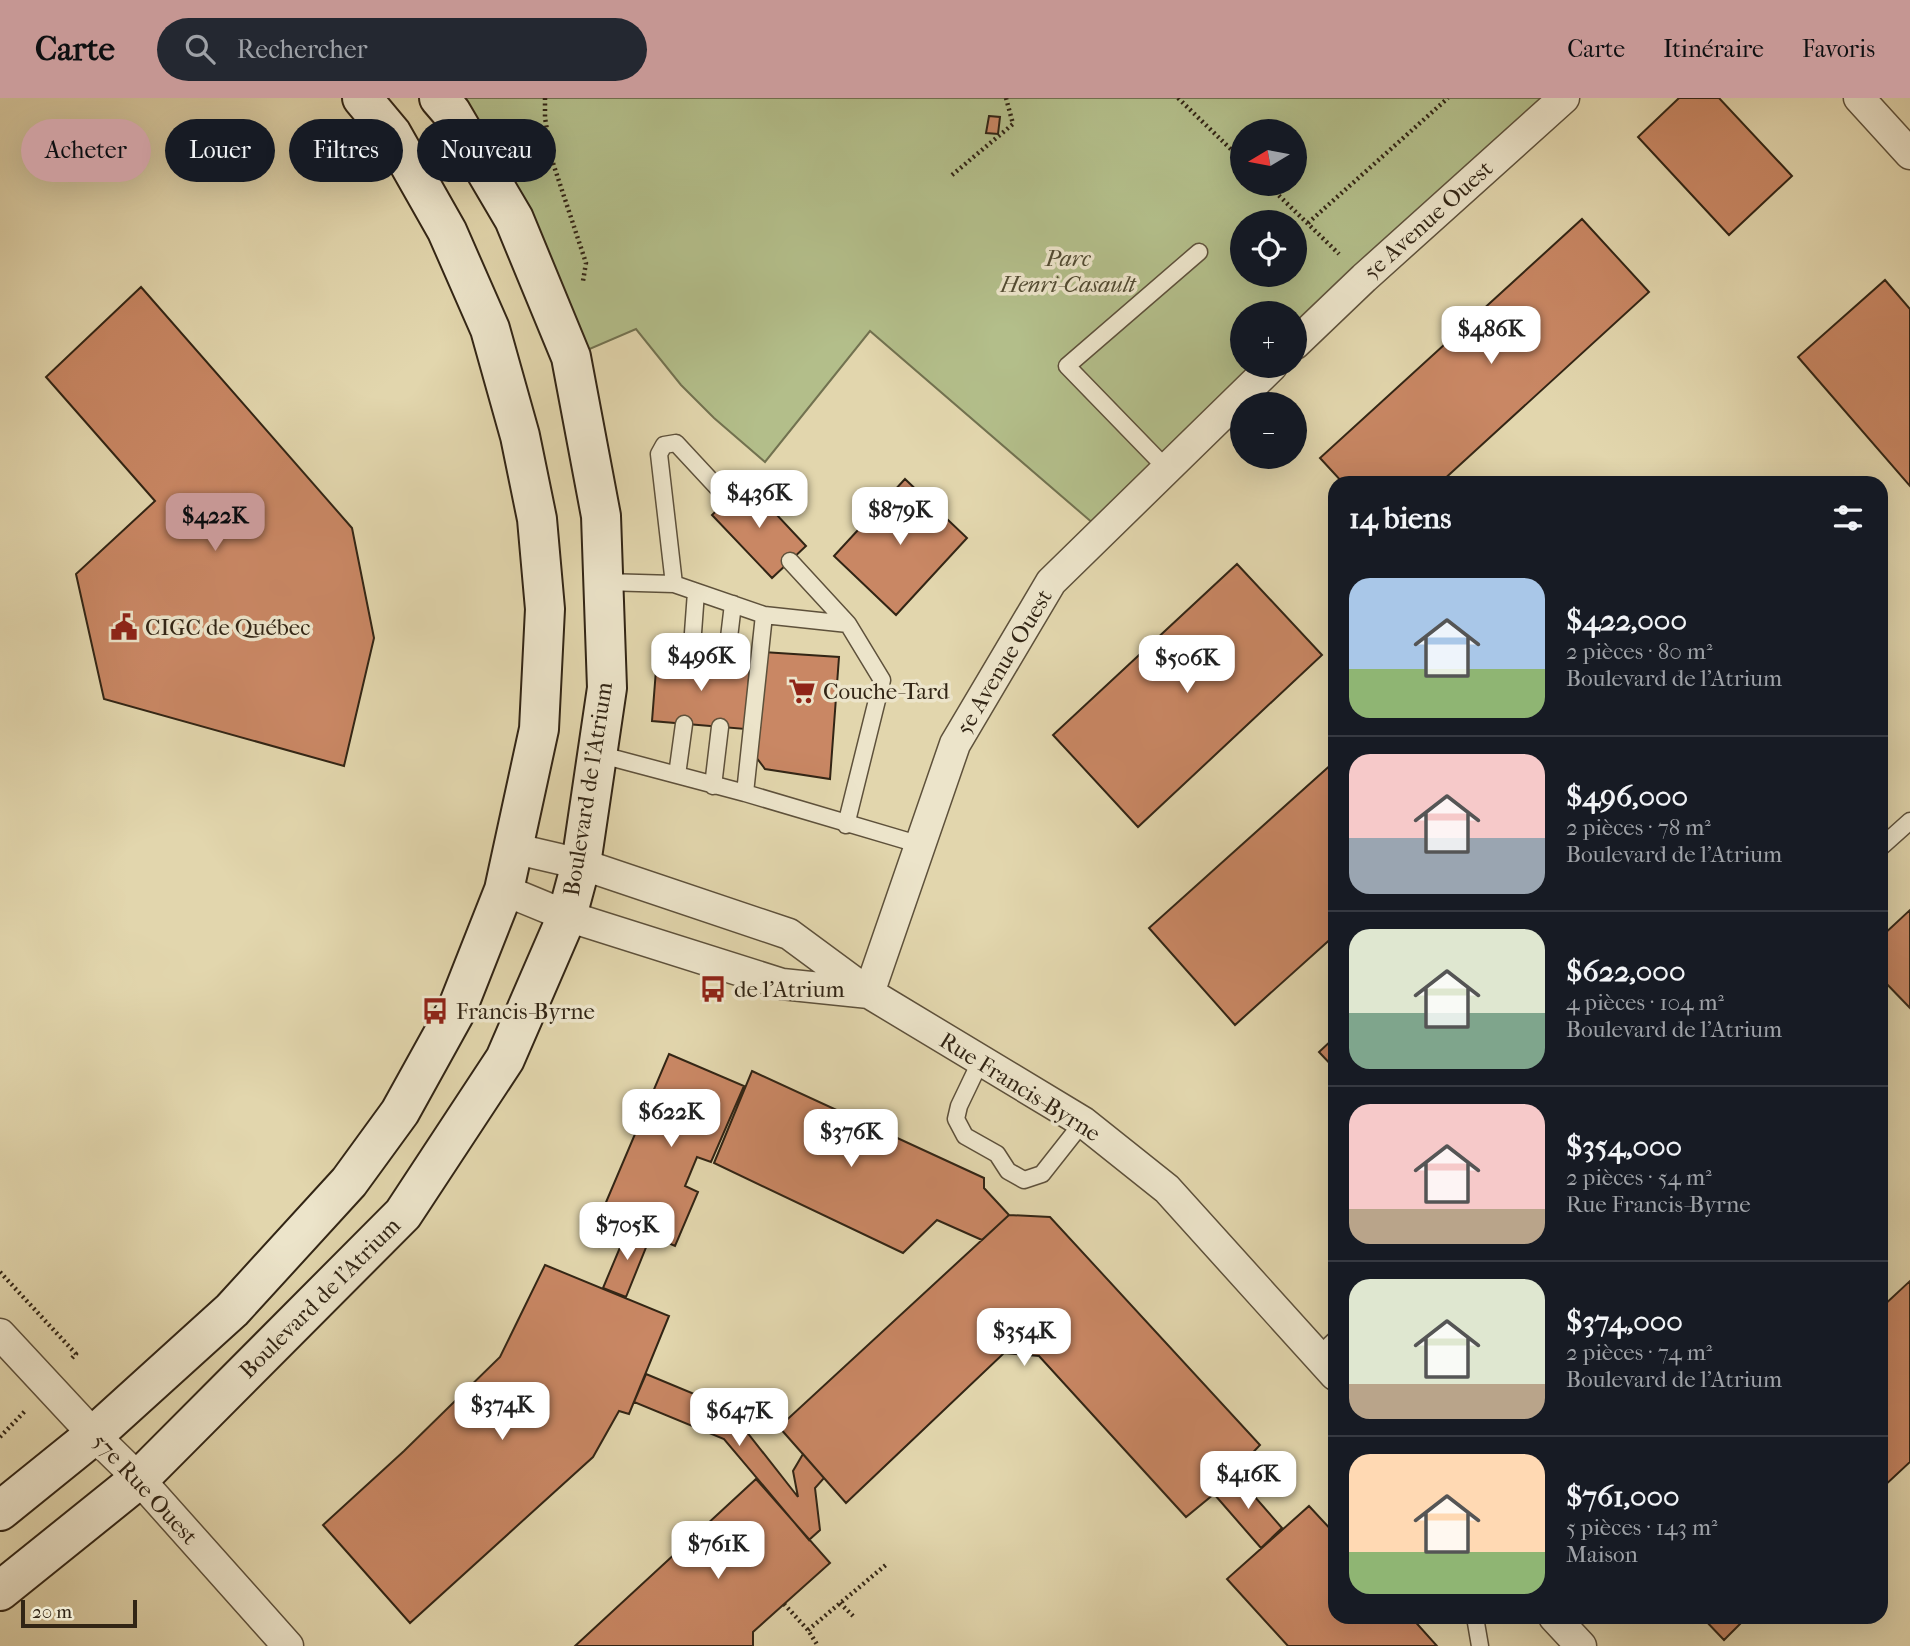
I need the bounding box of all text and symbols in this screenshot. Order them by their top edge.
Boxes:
search box [157,18,647,81]
text: Carte [35,30,115,69]
icon: search [181,30,219,68]
text: Rechercher [237,34,368,65]
text: Carte [1567,35,1625,63]
text: Itinéraire [1663,35,1764,63]
text: Favoris [1802,35,1875,63]
chip: Acheter [21,119,151,182]
chip: Louer [165,119,275,182]
chip: Filtres [289,119,403,182]
chip: Nouveau [417,119,556,182]
north arrow [1230,119,1307,196]
map controls [1230,119,1307,469]
street label: 5e Avenue Ouest [1358,155,1498,285]
button: locate [1230,210,1307,287]
park label: Parc Henri-Casault [1000,245,1137,298]
button: + [1230,301,1307,378]
pin: $486K [1442,306,1540,366]
text: $486K [1458,315,1524,342]
button: − [1230,392,1307,469]
pin: $436K [710,470,808,530]
text: $436K [727,479,791,506]
pin: $879K [851,488,949,547]
pin: $422K [166,494,264,553]
text: $879K [868,496,932,523]
icon: filters [1829,499,1867,537]
text: 14 biens [1349,501,1451,536]
text: $422K [182,502,248,529]
street label: 5e Avenue Ouest [950,584,1058,740]
text: $422,000 [1566,603,1687,638]
icon: home [1405,606,1489,690]
public building icon: CIGC de Québec [109,612,139,642]
place label: CIGC de Québec [145,614,310,641]
pin: $496K [652,634,750,693]
pin: $506K [1138,636,1236,695]
text: 2 pièces · 80 m² [1566,638,1712,665]
text: $496K [667,642,735,669]
text: $506K [1155,644,1219,671]
text: Boulevard de l'Atrium [1566,665,1782,692]
supermarket icon: Couche-Tard [787,676,817,706]
place label: Couche-Tard [823,678,950,705]
street label: Boulevard de l'Atrium [558,680,618,898]
text: $496,000 [1566,779,1688,814]
icon: home [1405,782,1489,866]
text: 2 pièces · 78 m² [1566,814,1711,841]
text: Boulevard de l'Atrium [1566,841,1782,868]
text: $622,000 [1566,954,1685,989]
icon: home [1405,957,1489,1041]
bus stop icon: de l'Atrium [698,974,728,1004]
place label: de l'Atrium [734,976,845,1003]
text: 4 pièces · 104 m² [1566,989,1724,1016]
bus stop icon: Francis-Byrne [420,996,450,1026]
place label: Francis-Byrne [456,998,595,1025]
text: Boulevard de l'Atrium [1566,1016,1782,1043]
street label: Rue Francis-Byrne [935,1027,1105,1147]
pin: $622K [622,1090,720,1149]
text: $622K [638,1098,704,1125]
pin: $376K [802,1110,900,1169]
text: $376K [820,1118,882,1145]
text: $354,000 [1566,1129,1682,1164]
icon: home [1405,1132,1489,1216]
text: 2 pièces · 54 m² [1566,1164,1712,1191]
text: Rue Francis-Byrne [1566,1191,1751,1218]
pin: $705K [578,1202,676,1262]
text: $705K [595,1211,659,1238]
street label: Boulevard de l'Atrium [234,1212,406,1384]
text: $374,000 [1566,1304,1683,1339]
icon: home [1405,1307,1489,1391]
pin: $354K [975,1308,1073,1368]
text: $354K [993,1317,1055,1344]
text: 2 pièces · 74 m² [1566,1339,1712,1366]
text: Boulevard de l'Atrium [1566,1366,1782,1393]
pin: $374K [453,1382,551,1442]
pin: $647K [690,1388,788,1448]
text: $374K [471,1391,533,1418]
text: $647K [706,1397,772,1424]
street label: 57e Rue Ouest [87,1428,203,1550]
pin: $416K [1199,1452,1297,1511]
text: $416K [1216,1460,1280,1487]
text: $761,000 [1566,1479,1680,1514]
icon: home [1405,1482,1489,1566]
text: 5 pièces · 143 m² [1566,1514,1718,1541]
pin: $761K [669,1522,767,1581]
text: $761K [687,1530,749,1557]
text: Maison [1566,1541,1638,1568]
scale bar [21,1597,136,1629]
text: 20 m [32,1601,72,1623]

